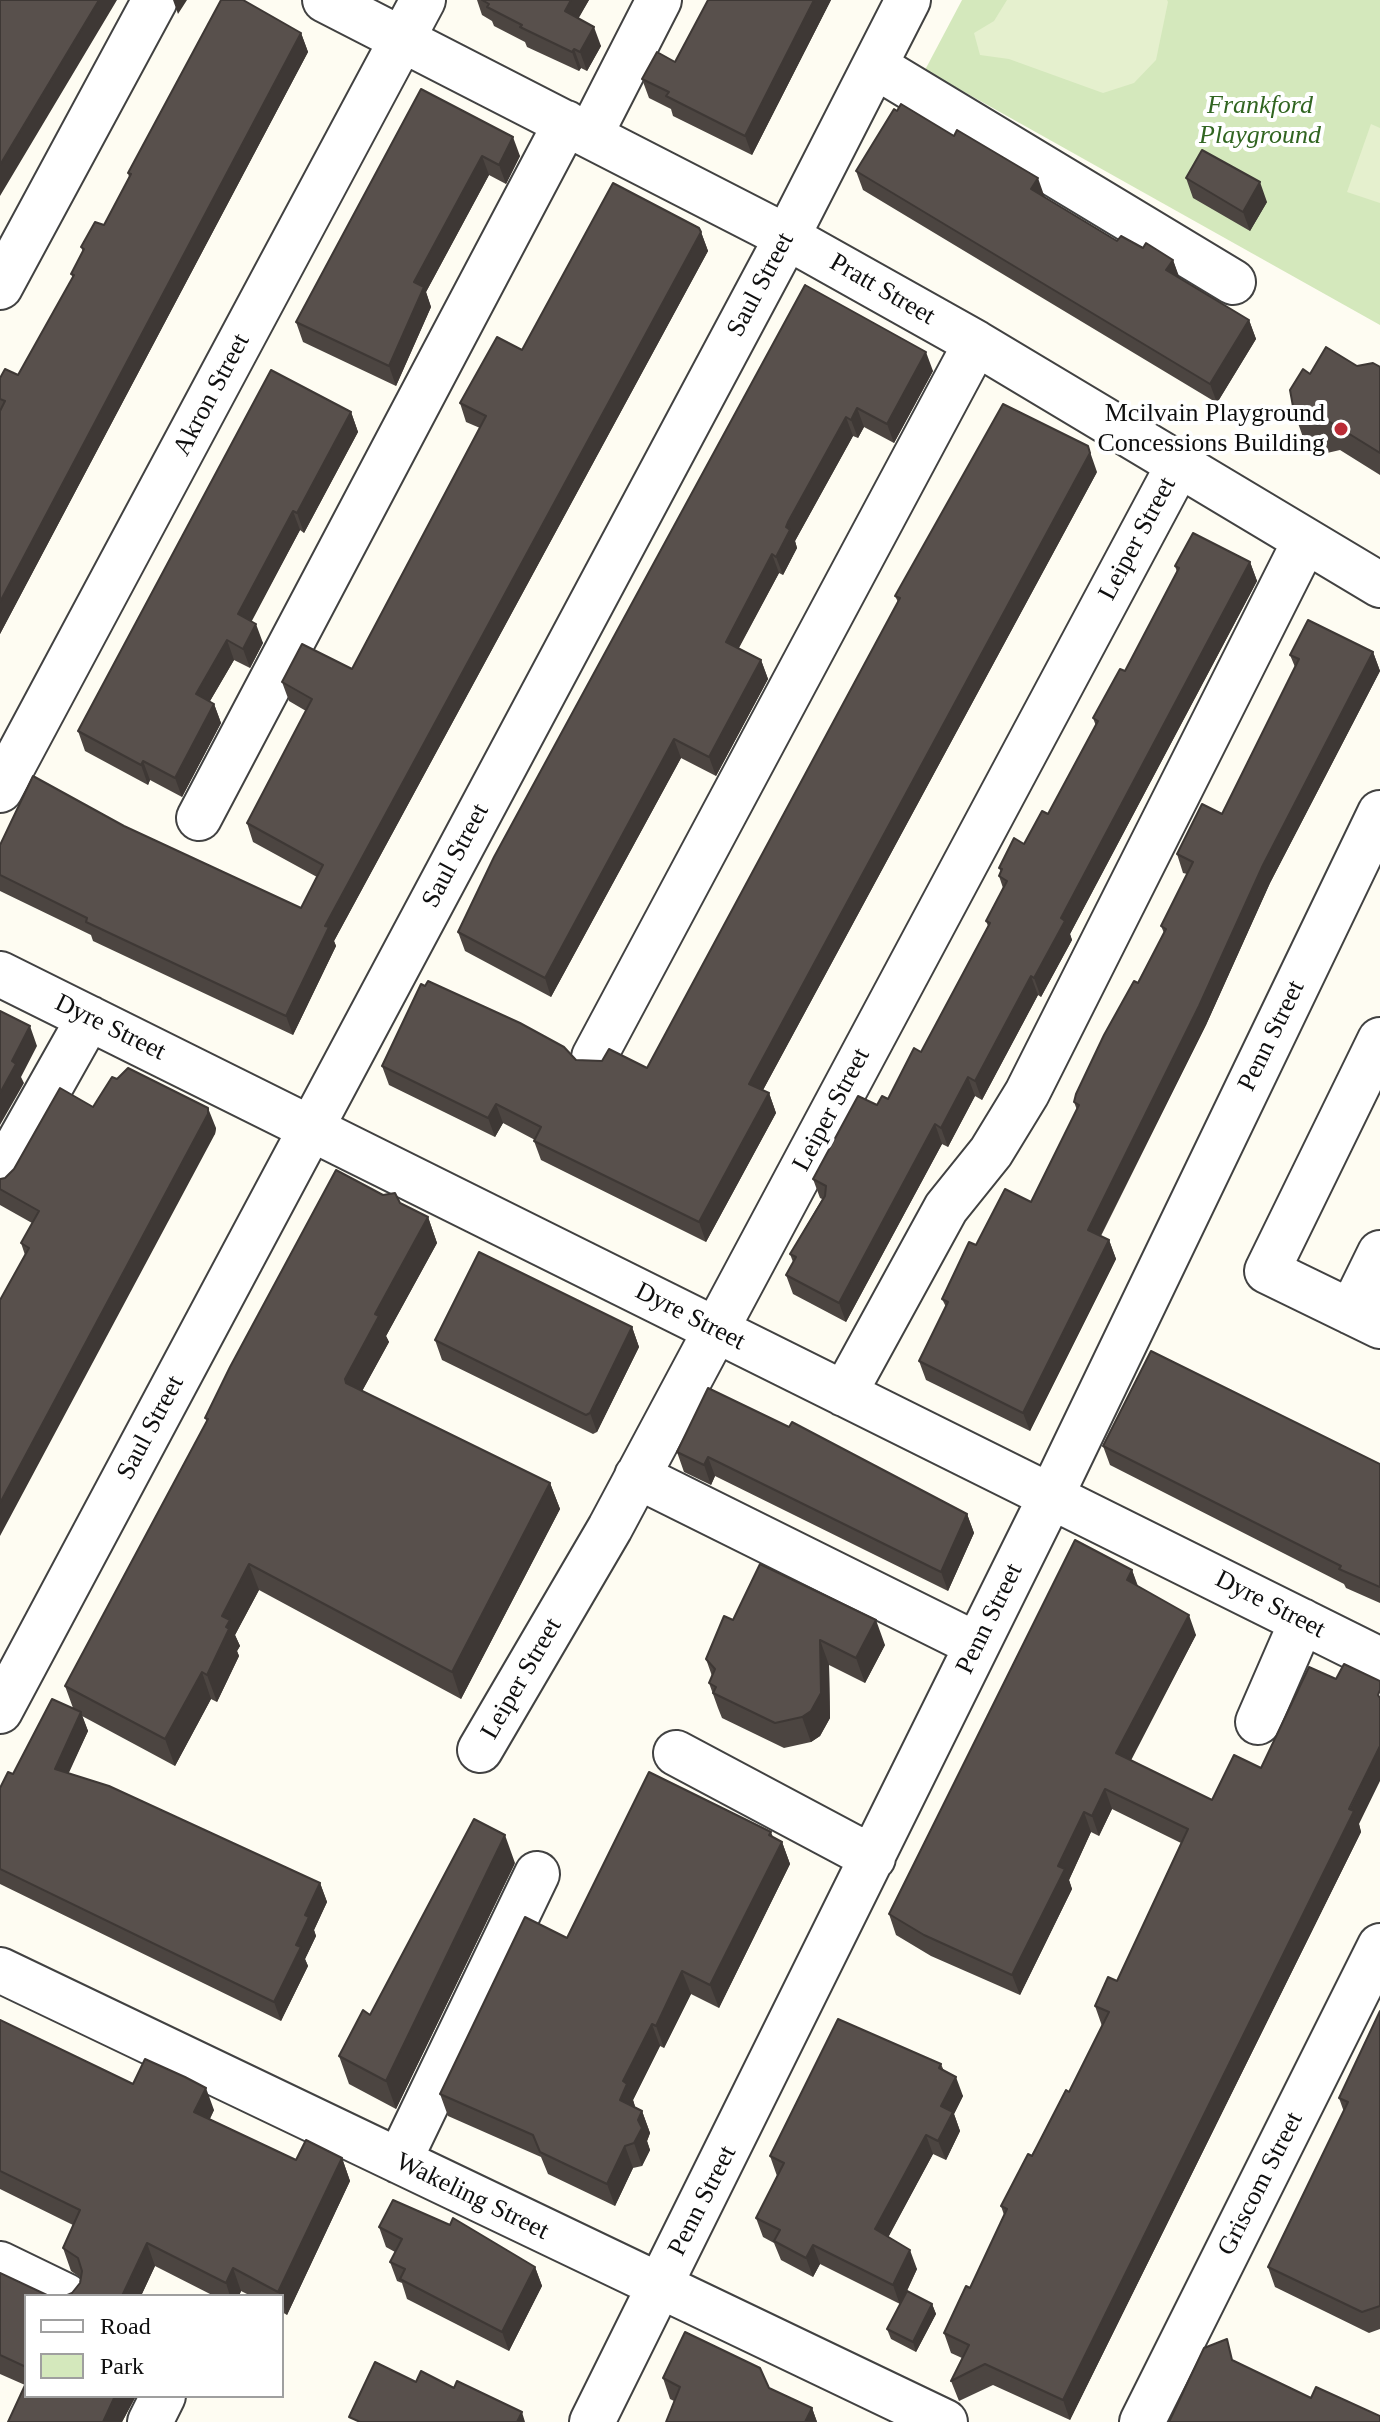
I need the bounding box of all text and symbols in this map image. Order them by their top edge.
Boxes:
park label: Frankford Playground [1199,90,1321,152]
street label: Saul Street [721,228,801,342]
street label: Pratt Street [824,247,940,333]
street label: Akron Street [167,329,257,461]
place label: Mcilvain Playground Concessions Building [1097,398,1325,460]
marker: Mcilvain Playground Concessions Building [1332,420,1350,438]
street label: Leiper Street [1093,472,1183,606]
street label: Saul Street [416,799,496,913]
street label: Penn Street [1232,976,1312,1096]
street label: Dyre Street [50,988,170,1068]
street label: Leiper Street [787,1043,877,1177]
street label: Dyre Street [630,1276,750,1358]
street label: Saul Street [111,1371,191,1485]
street label: Penn Street [950,1559,1030,1679]
street label: Dyre Street [1210,1564,1330,1646]
street label: Leiper Street [475,1613,569,1745]
street label: Griscom Street [1212,2107,1310,2261]
street label: Penn Street [662,2141,744,2261]
street label: Wakeling Street [391,2147,553,2247]
legend [24,2294,284,2398]
text: Road [100,2313,151,2339]
text: Park [100,2353,144,2379]

